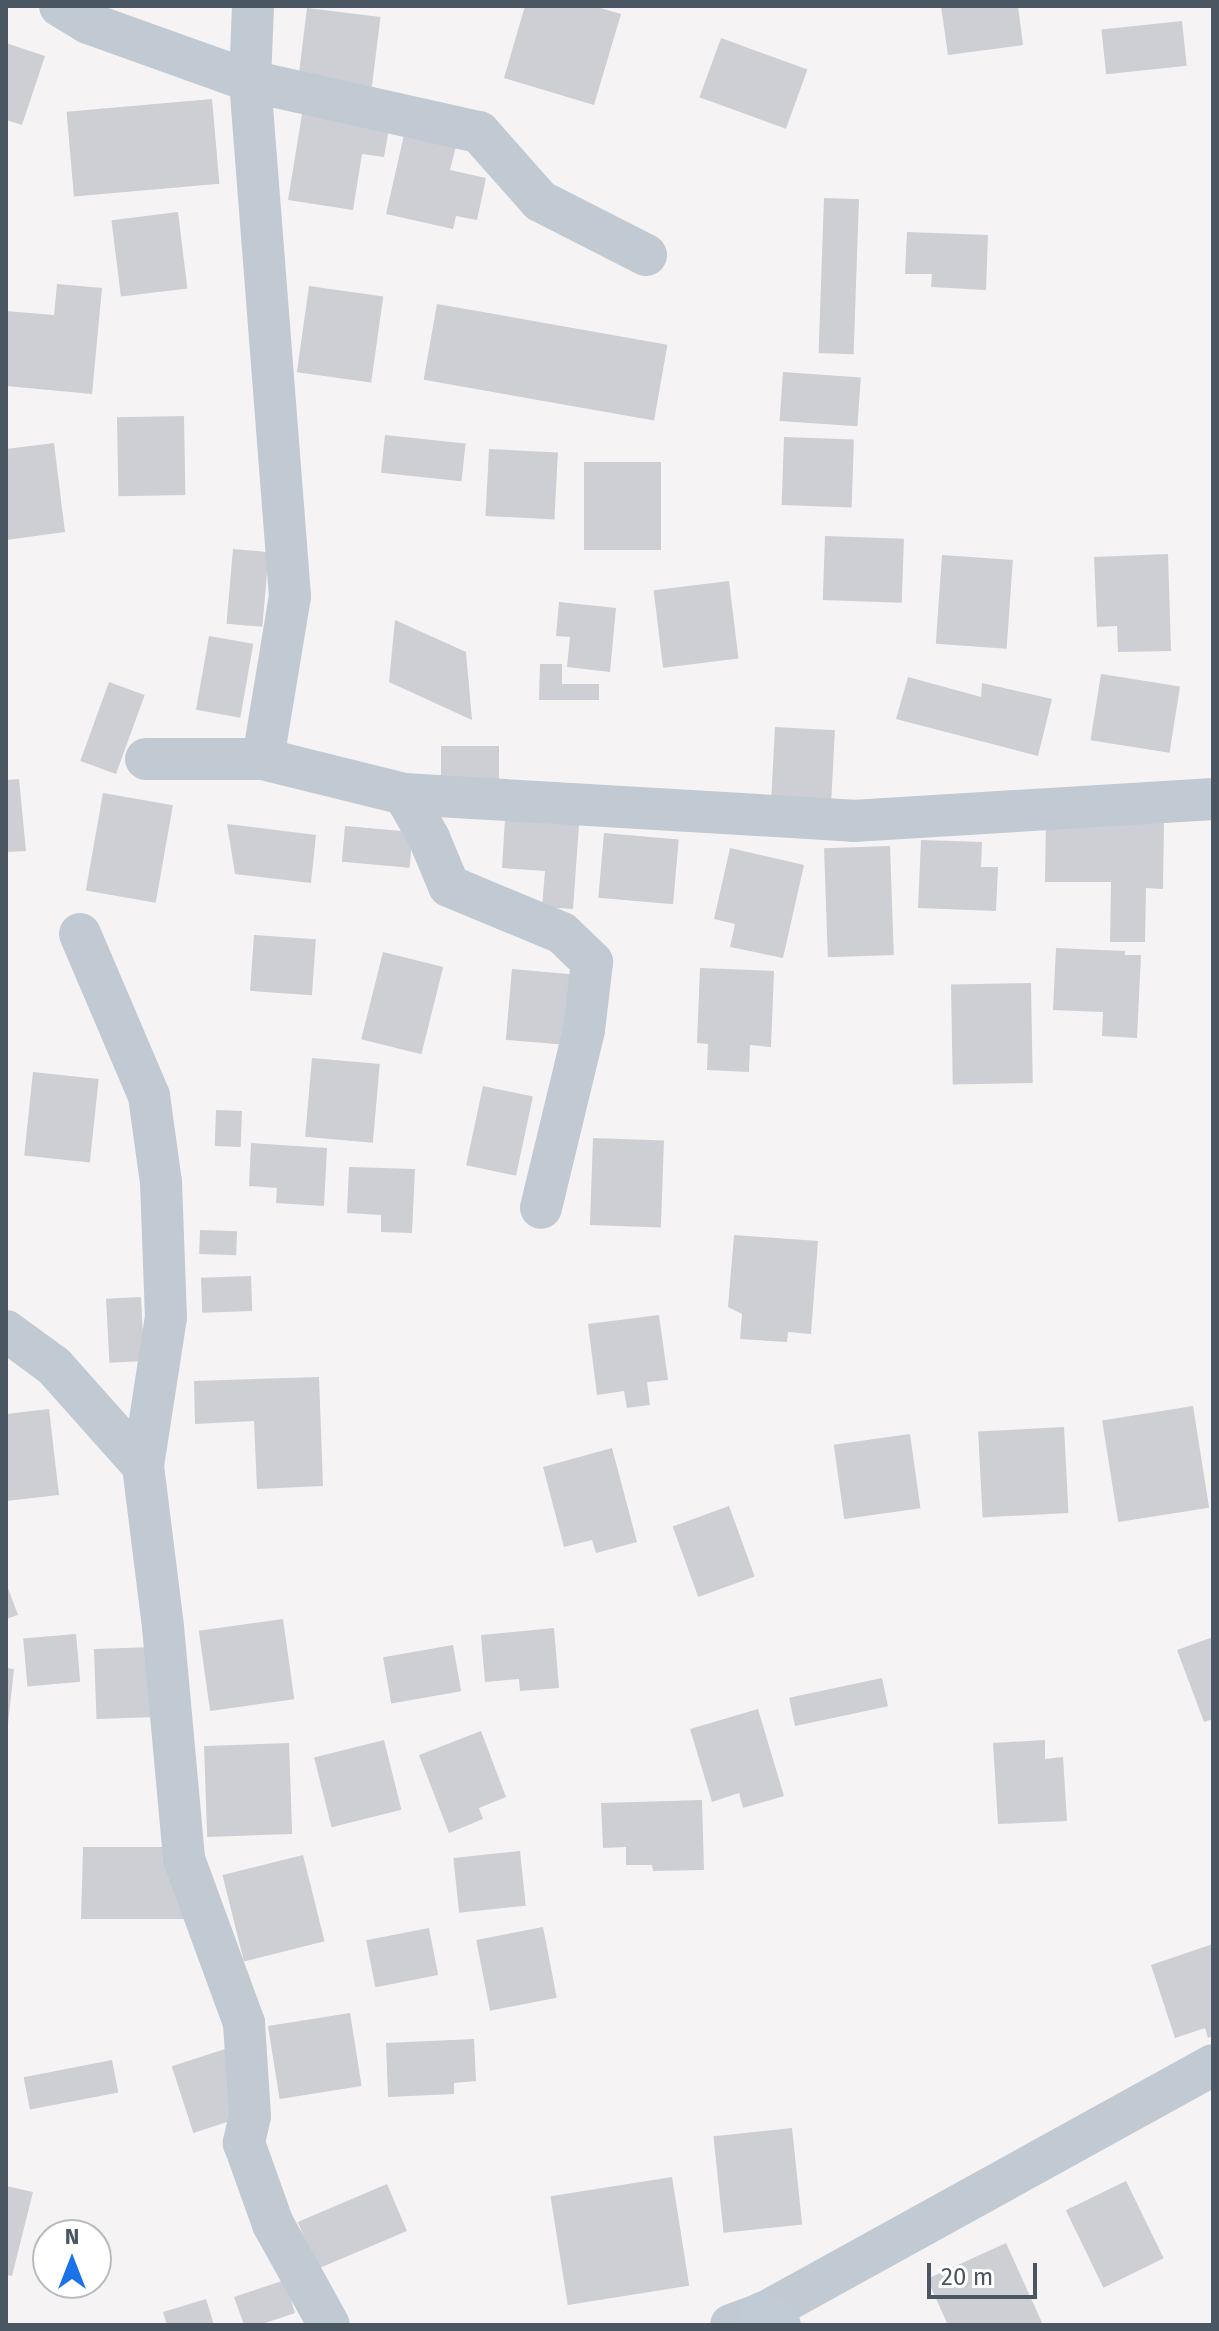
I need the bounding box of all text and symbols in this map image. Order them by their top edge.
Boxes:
north arrow [32,2219,112,2299]
text: N [65,2223,79,2250]
scale bar [931,2247,1041,2297]
text: 20 m [941,2263,993,2291]

